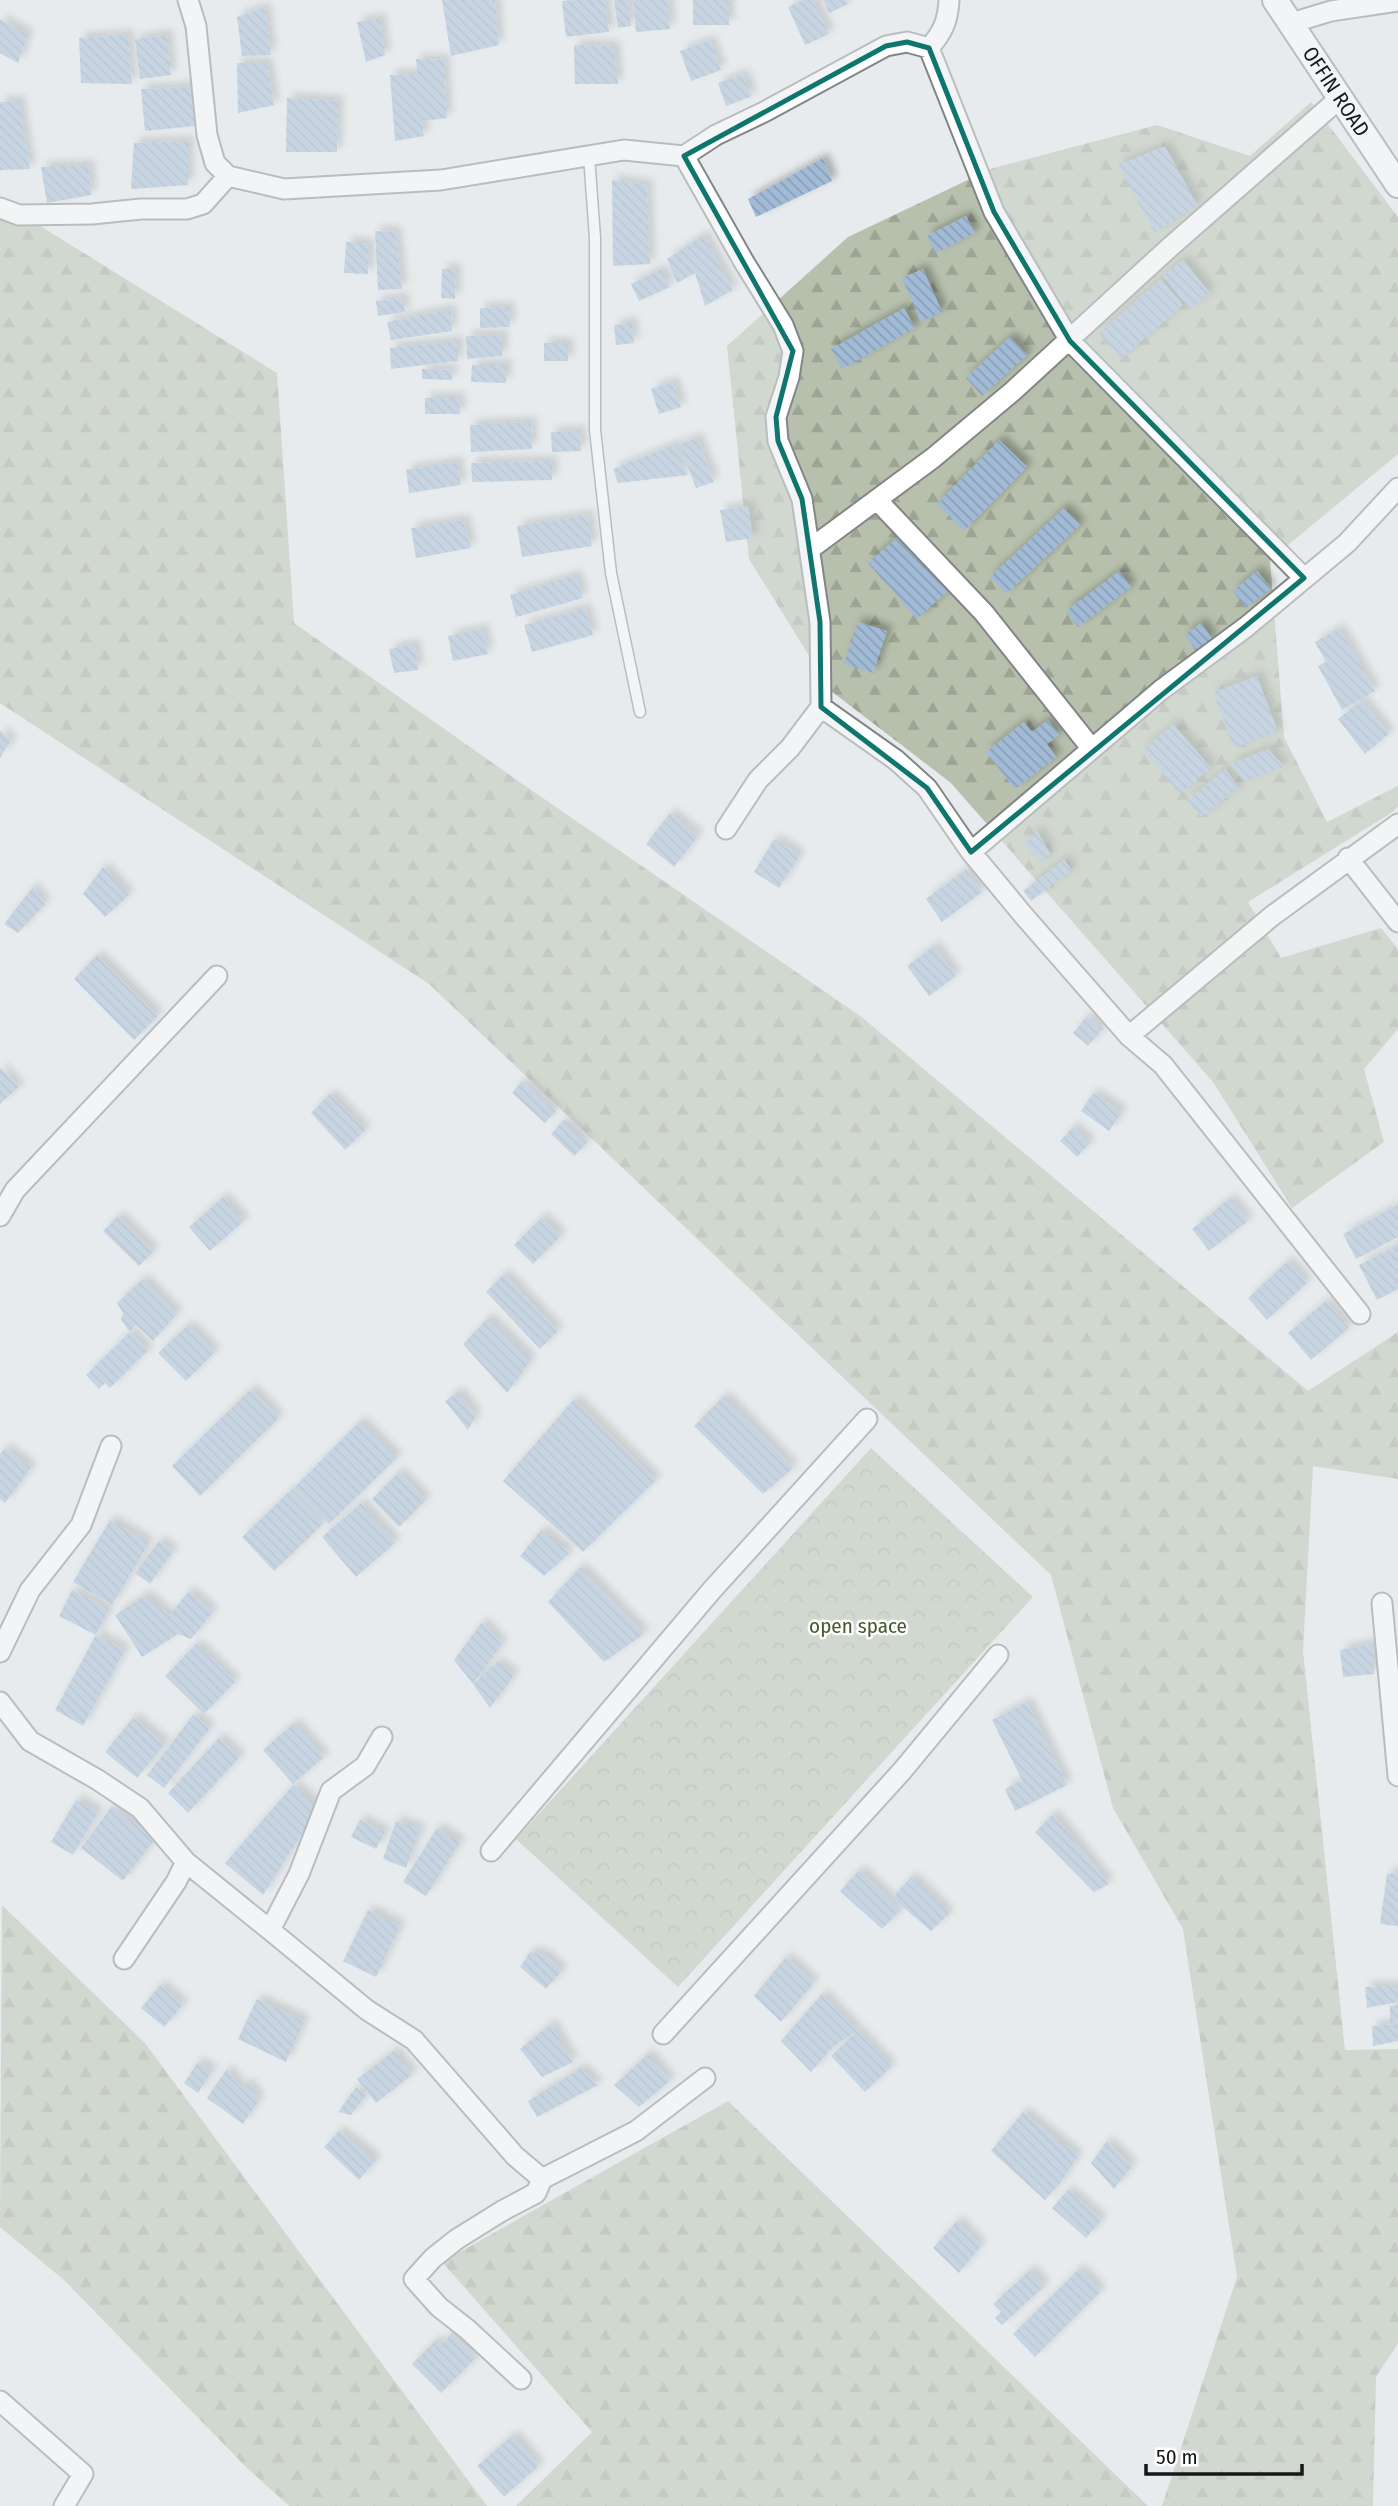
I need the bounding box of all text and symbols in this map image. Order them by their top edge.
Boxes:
street label: OFFIN ROAD [1297,42,1375,141]
park label: open space [809,1613,907,1639]
scale bar [1146,2432,1302,2476]
text: 50 m [1156,2444,1198,2470]

